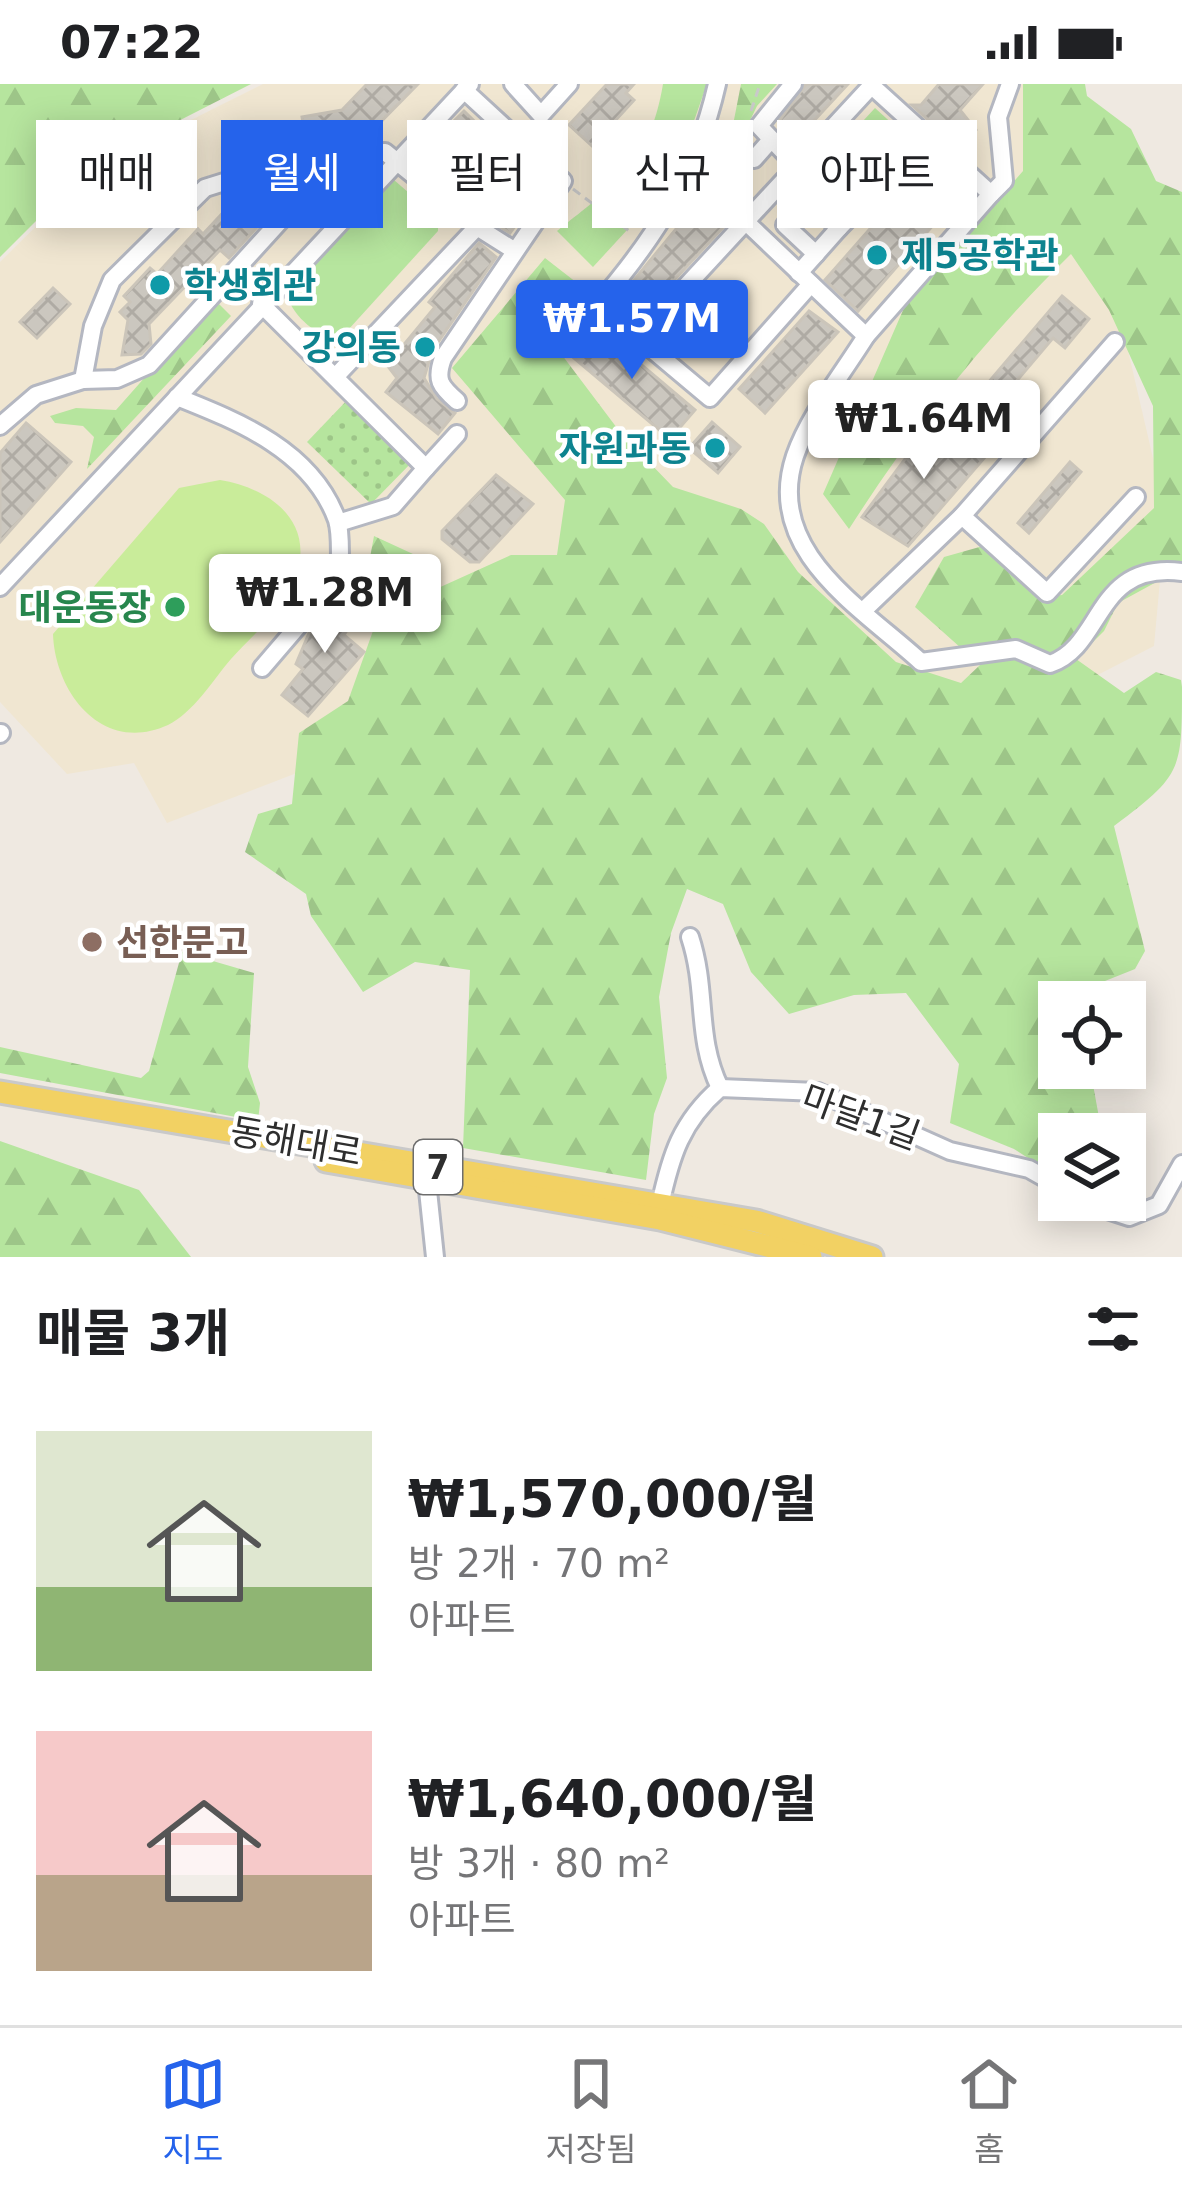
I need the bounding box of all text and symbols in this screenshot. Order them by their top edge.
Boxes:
text: 07:22 [60,16,203,69]
chip: 매매 [36,120,197,228]
chip: 월세 [221,120,383,228]
chip: 필터 [407,120,568,228]
chip: 신규 [592,120,753,228]
chip: 아파트 [777,120,977,228]
place label: 제5공학관 [901,235,1059,276]
marker: 제5공학관 [864,242,890,268]
place label: 학생회관 [184,265,316,306]
marker: 학생회관 [147,272,173,298]
pin: ₩1.57M [534,280,730,382]
text: ₩1.57M [543,296,721,341]
place label: 강의동 [302,327,401,368]
marker: 강의동 [412,334,438,360]
pin: ₩1.64M [826,380,1022,482]
text: ₩1.64M [835,396,1013,441]
place label: 자원과동 [559,428,691,469]
marker: 자원과동 [702,435,728,461]
pin: ₩1.28M [227,554,423,656]
text: ₩1.28M [236,570,414,615]
place label: 대운동장 [19,587,151,628]
marker: 대운동장 [162,594,188,620]
place label: 선한문고 [116,922,248,963]
marker: 선한문고 [79,929,105,955]
map controls [1038,981,1146,1221]
button: locate [1038,981,1146,1089]
street label: 마달1길 [797,1077,925,1157]
street label: 동해대로 [227,1110,365,1174]
button: layers [1038,1113,1146,1221]
road number: 7 [414,1140,462,1194]
icon: filters [1080,1296,1146,1362]
text: 매물 3개 [36,1304,230,1363]
text: ₩1,570,000/월 [408,1470,817,1529]
icon: home [132,1479,276,1623]
text: 방 2개 · 70 m² [408,1541,670,1586]
text: 아파트 [408,1597,516,1642]
text: ₩1,640,000/월 [408,1770,817,1829]
icon: home [132,1779,276,1923]
text: 방 3개 · 80 m² [408,1841,670,1886]
text: 아파트 [408,1897,516,1942]
tab: 지도 [160,2051,226,2171]
tab: 저장됨 [545,2051,637,2171]
tab: 홈 [956,2051,1022,2171]

